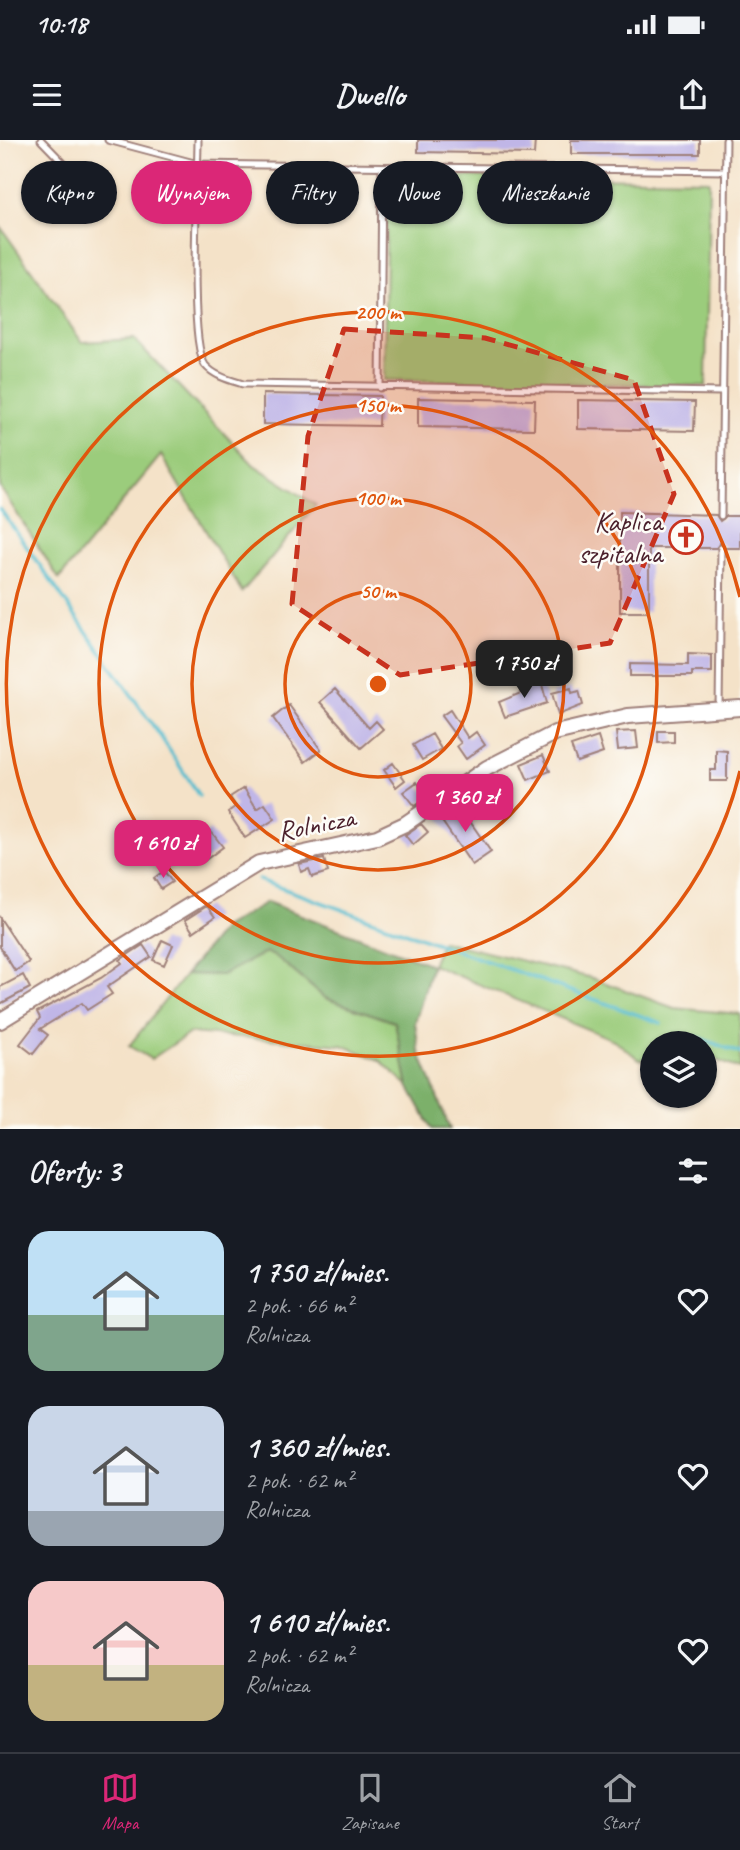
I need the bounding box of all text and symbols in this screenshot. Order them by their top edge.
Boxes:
text: 10:18 [35,8,87,41]
text: Dwello [335,74,405,115]
icon: menu [28,76,66,114]
icon: share [674,76,712,114]
chip: Kupno [21,161,117,224]
chip: Wynajem [131,161,252,224]
chip: Filtry [266,161,359,224]
chip: Nowe [373,161,463,224]
chip: Mieszkanie [477,161,613,224]
text: 200 m [355,299,403,325]
text: 150 m [355,392,403,418]
text: 100 m [355,485,403,511]
place label: Kaplica szpitalna [579,504,665,571]
church icon: Kaplica szpitalna [667,518,705,556]
text: 50 m [360,578,398,604]
pin: 1 750 zł [452,640,596,700]
text: 1 750 zł [492,648,556,677]
centre of rings [366,672,390,696]
pin: 1 360 zł [393,774,537,834]
text: 1 360 zł [432,782,498,811]
street label: Rolnicza [274,799,360,849]
pin: 1 610 zł [91,820,235,880]
text: 1 610 zł [130,828,196,857]
map controls [640,1031,717,1108]
button: layers [640,1031,717,1108]
text: Oferty: 3 [28,1152,120,1190]
icon: filters [674,1152,712,1190]
text: 1 750 zł/mies. [245,1253,388,1291]
icon: home [84,1259,168,1343]
icon: heart [674,1282,712,1320]
text: 2 pok. · 66 m² [245,1291,353,1320]
text: Rolnicza [245,1320,309,1349]
text: 1 360 zł/mies. [245,1428,390,1466]
icon: home [84,1434,168,1518]
icon: heart [674,1457,712,1495]
text: 2 pok. · 62 m² [245,1466,353,1495]
text: Rolnicza [245,1495,309,1524]
text: 1 610 zł/mies. [245,1603,390,1641]
icon: home [84,1609,168,1693]
icon: heart [674,1632,712,1670]
text: 2 pok. · 62 m² [245,1641,353,1670]
text: Rolnicza [245,1670,309,1699]
tab: Mapa [101,1769,139,1835]
tab: Zapisane [341,1769,399,1835]
tab: Start [601,1769,639,1835]

